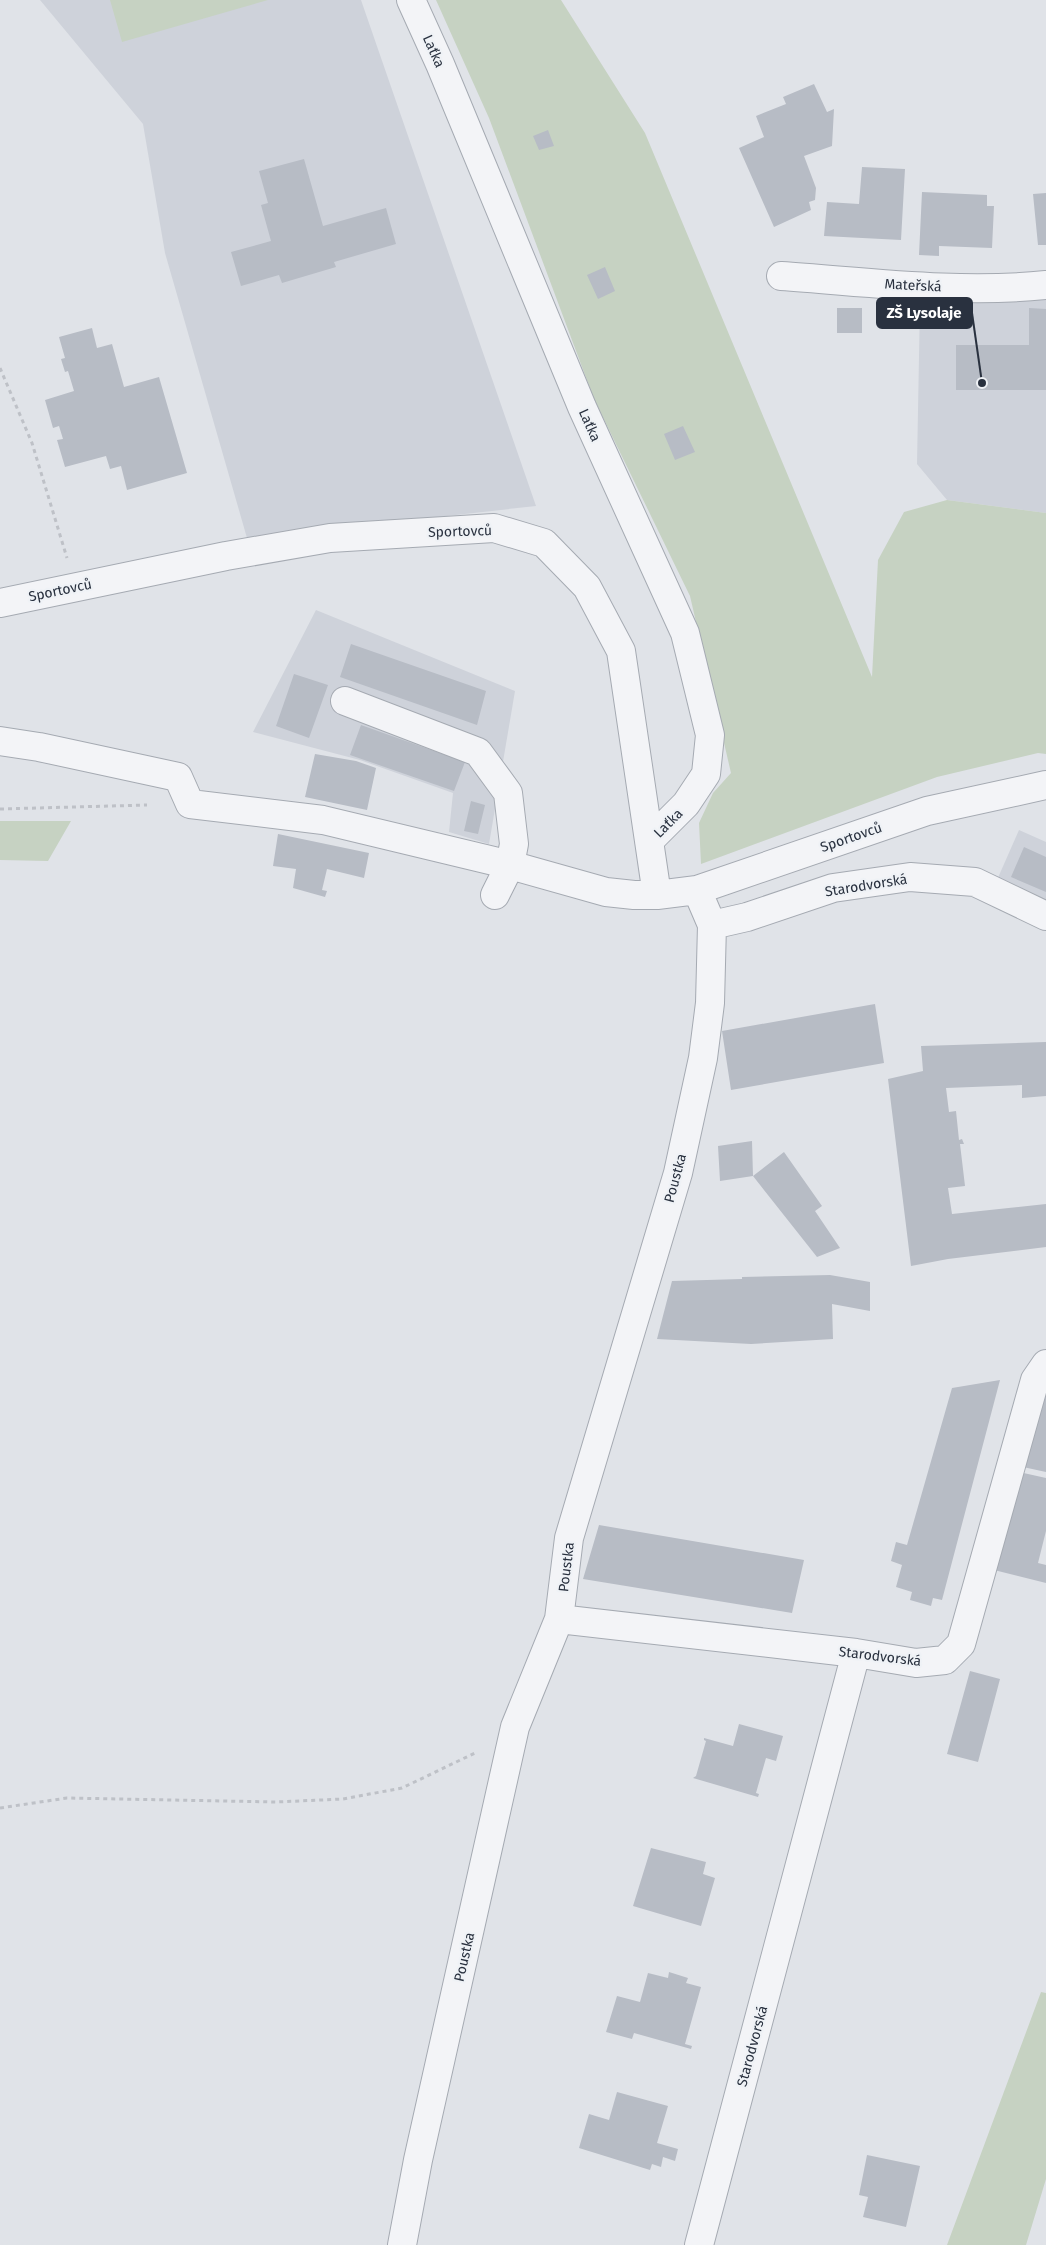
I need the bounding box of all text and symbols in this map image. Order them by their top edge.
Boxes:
street label: Laťka [419,32,448,70]
street label: Mateřská [884,276,942,295]
callout: ZŠ Lysolaje [877,298,972,328]
text: ZŠ Lysolaje [886,304,962,322]
street label: Laťka [575,406,604,444]
street label: Sportovců [428,522,492,541]
street label: Sportovců [27,576,93,605]
street label: Laťka [650,805,686,841]
street label: Sportovců [818,819,884,856]
street label: Starodvorská [824,871,908,900]
street label: Poustka [661,1152,690,1205]
street label: Poustka [555,1541,578,1593]
street label: Starodvorská [838,1643,922,1670]
street label: Poustka [451,1931,478,1983]
street label: Starodvorská [734,2004,771,2088]

